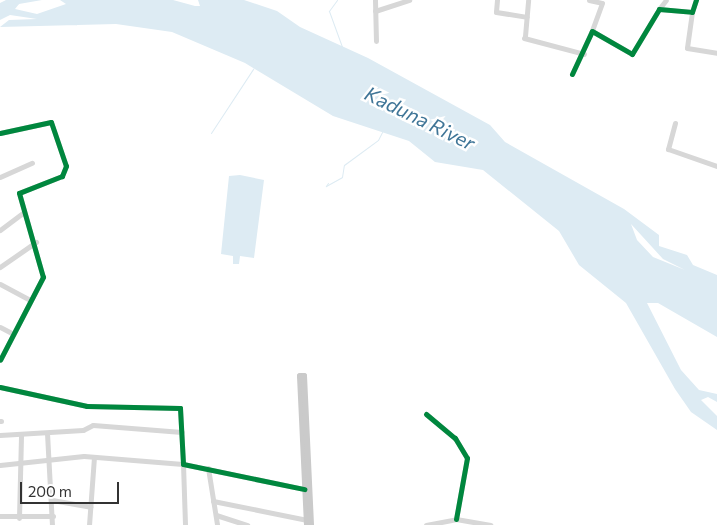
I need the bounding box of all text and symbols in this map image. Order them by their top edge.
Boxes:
water label: Kaduna River [361,81,479,155]
scale bar [22,472,121,504]
text: 200 m [28,482,72,500]

